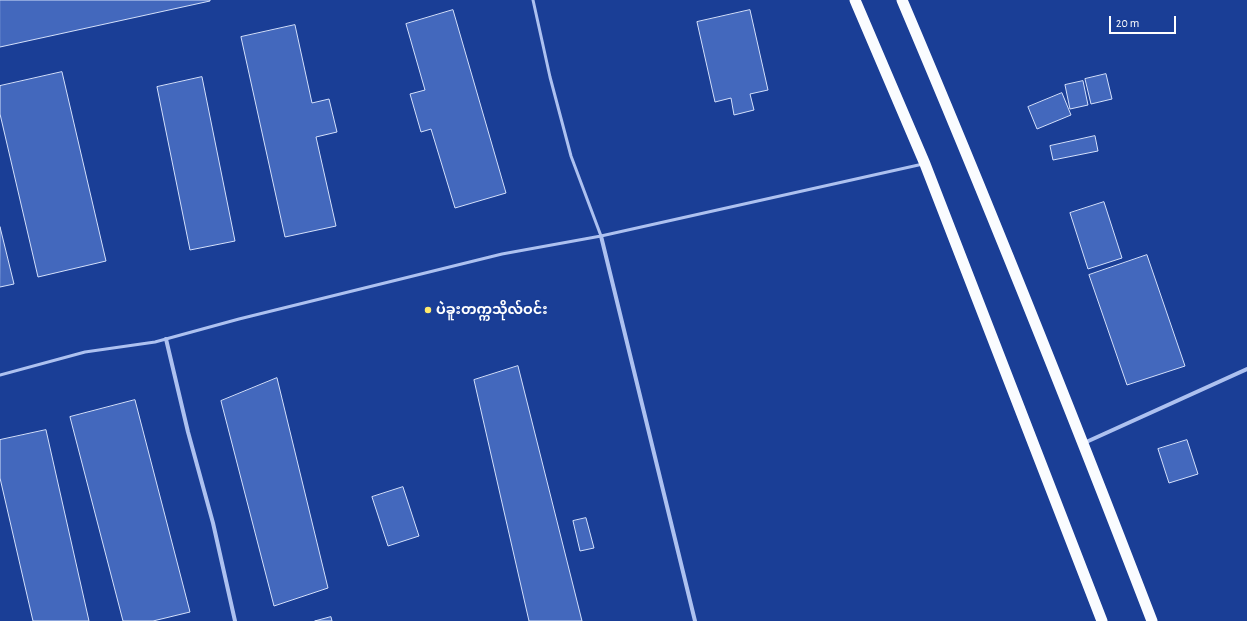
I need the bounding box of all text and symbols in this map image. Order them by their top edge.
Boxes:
scale bar [1111,8,1178,34]
text: 20 m [1116,17,1139,29]
place label: ပဲခူးတက္ကသိုလ်ဝင်း [436,302,548,318]
marker: ပဲခူးတက္ကသိုလ်ဝင်း [423,305,433,315]

